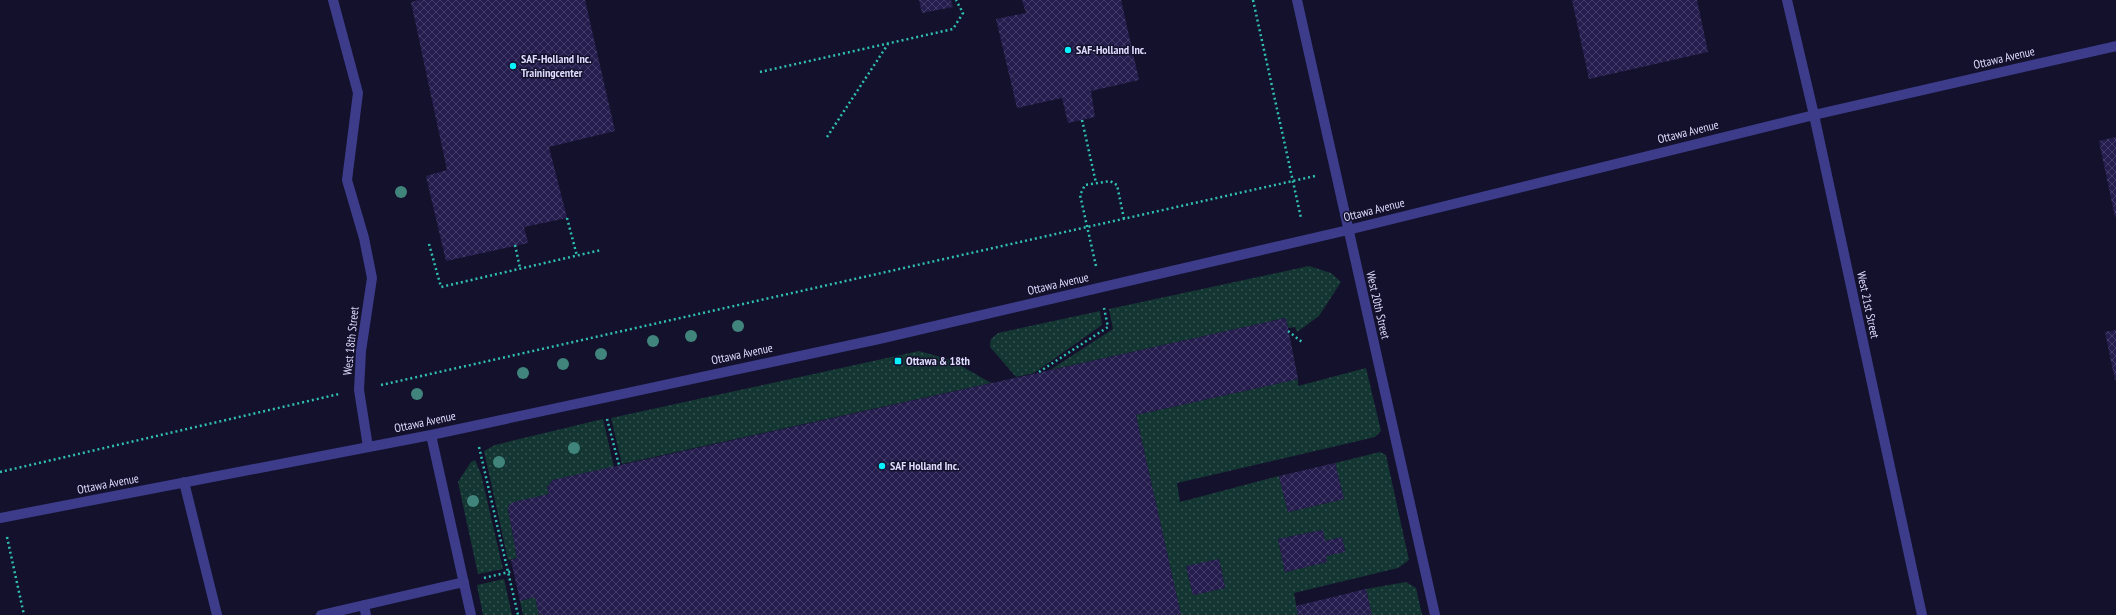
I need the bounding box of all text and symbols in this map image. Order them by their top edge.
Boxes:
place label: SAF-Holland Inc. [1076,42,1147,57]
street label: Ottawa Avenue [1972,43,2036,72]
marker: SAF-Holland Inc. [1063,45,1073,55]
place label: SAF-Holland Inc. Trainingcenter [521,51,592,80]
marker: SAF-Holland Inc. Trainingcenter [508,61,518,71]
street label: Ottawa Avenue [1656,117,1720,146]
street label: Ottawa Avenue [1342,195,1406,224]
street label: Ottawa Avenue [1026,269,1090,298]
street label: West 20th Street [1363,269,1394,341]
street label: West 21st Street [1854,270,1883,340]
street label: West 18th Street [339,305,362,376]
street label: Ottawa Avenue [710,340,774,367]
place label: Ottawa & 18th [906,353,970,368]
marker: Ottawa & 18th [893,356,903,366]
street label: Ottawa Avenue [393,408,457,435]
place label: SAF Holland Inc. [890,458,960,473]
marker: SAF Holland Inc. [877,461,887,471]
street label: Ottawa Avenue [76,470,140,497]

